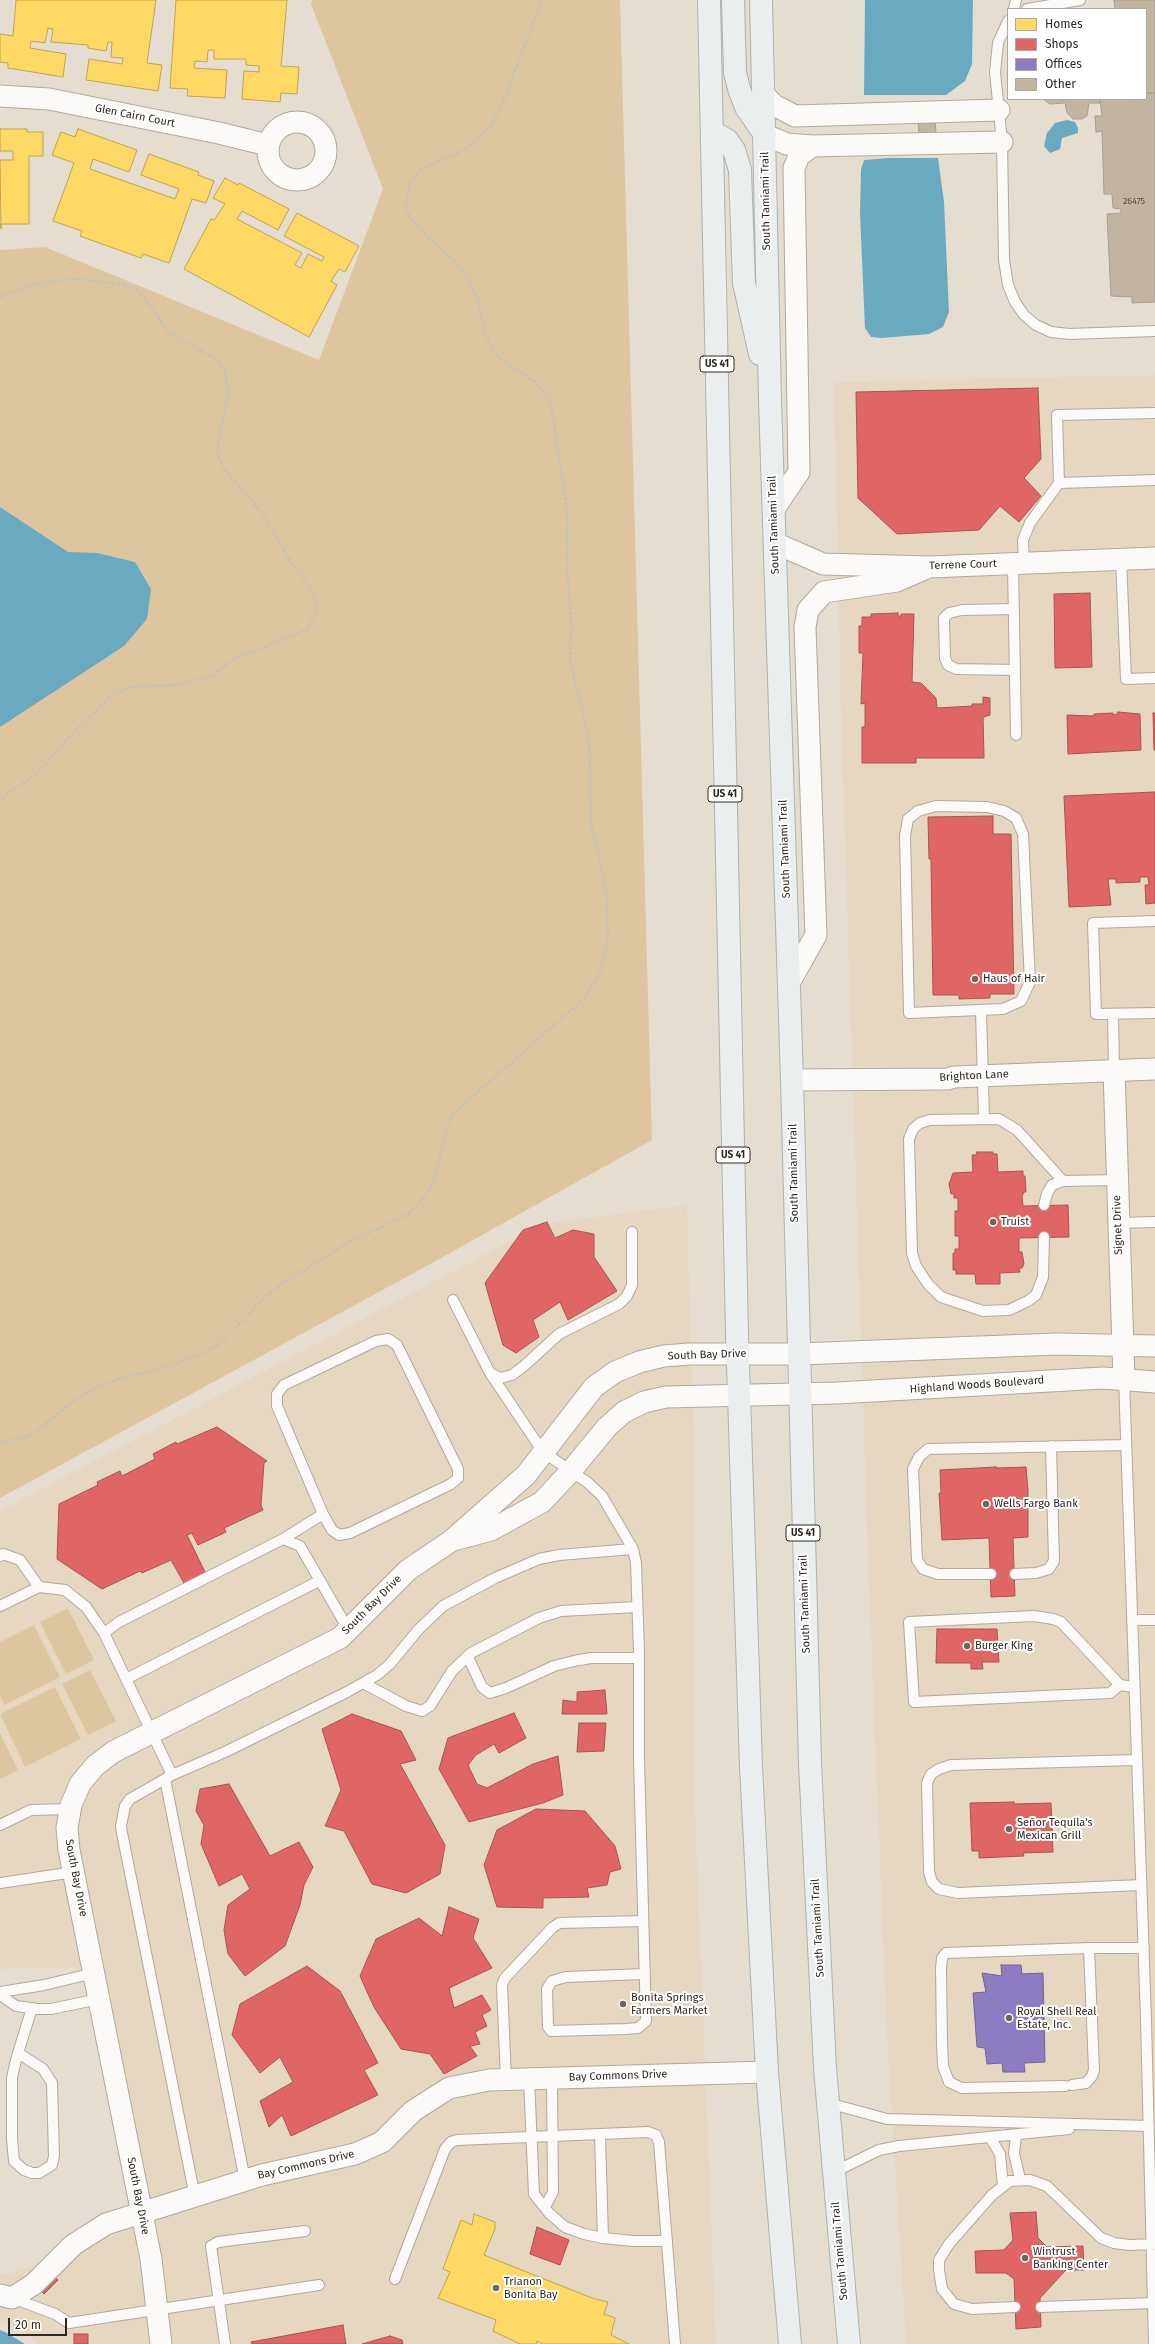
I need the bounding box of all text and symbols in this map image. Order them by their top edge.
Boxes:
legend [1007,8,1147,100]
text: Homes [1045,17,1083,31]
text: Shops [1045,37,1078,51]
text: Offices [1045,57,1082,71]
text: Other [1045,77,1076,91]
street label: Glen Cairn Court [94,102,176,130]
street label: South Tamiami Trail [759,152,773,250]
house number: 26475 [1123,196,1145,206]
road number: US 41 [700,356,734,372]
street label: South Tamiami Trail [766,475,782,575]
street label: Terrene Court [929,557,997,573]
road number: US 41 [708,786,742,802]
street label: South Tamiami Trail [777,799,793,899]
place label: Haus of Hair [983,972,1045,986]
marker: Haus of Hair [970,974,980,984]
street label: Brighton Lane [939,1068,1009,1084]
street label: South Tamiami Trail [787,1124,801,1222]
road number: US 41 [716,1147,750,1163]
street label: Signet Drive [1110,1195,1126,1255]
place label: Truist [1001,1215,1029,1229]
marker: Truist [988,1217,998,1227]
street label: South Bay Drive [667,1347,747,1363]
street label: Highland Woods Boulevard [909,1374,1045,1396]
place label: Wells Fargo Bank [994,1497,1078,1511]
marker: Wells Fargo Bank [981,1499,991,1509]
road number: US 41 [786,1525,820,1541]
street label: South Tamiami Trail [797,1554,813,1654]
street label: South Bay Drive [339,1572,405,1638]
place label: Burger King [975,1639,1033,1653]
marker: Burger King [962,1641,972,1651]
place label: Señor Tequila’s Mexican Grill [1017,1816,1093,1842]
marker: Señor Tequila’s Mexican Grill [1004,1824,1014,1834]
street label: South Bay Drive [62,1838,90,1918]
street label: South Tamiami Trail [809,1878,827,1978]
place label: Bonita Springs Farmers Market [631,1991,708,2017]
marker: Bonita Springs Farmers Market [618,1999,628,2009]
place label: Royal Shell Real Estate, Inc. [1017,2005,1096,2031]
marker: Royal Shell Real Estate, Inc. [1004,2013,1014,2023]
street label: Bay Commons Drive [568,2068,668,2084]
street label: Bay Commons Drive [256,2147,356,2183]
street label: South Bay Drive [124,2156,152,2236]
street label: South Tamiami Trail [829,2201,851,2301]
place label: Wintrust Banking Center [1033,2245,1108,2271]
marker: Wintrust Banking Center [1020,2253,1030,2263]
place label: Trianon Bonita Bay [504,2275,557,2301]
marker: Trianon Bonita Bay [491,2283,501,2293]
scale bar [10,2310,69,2336]
text: 20 m [15,2318,41,2332]

